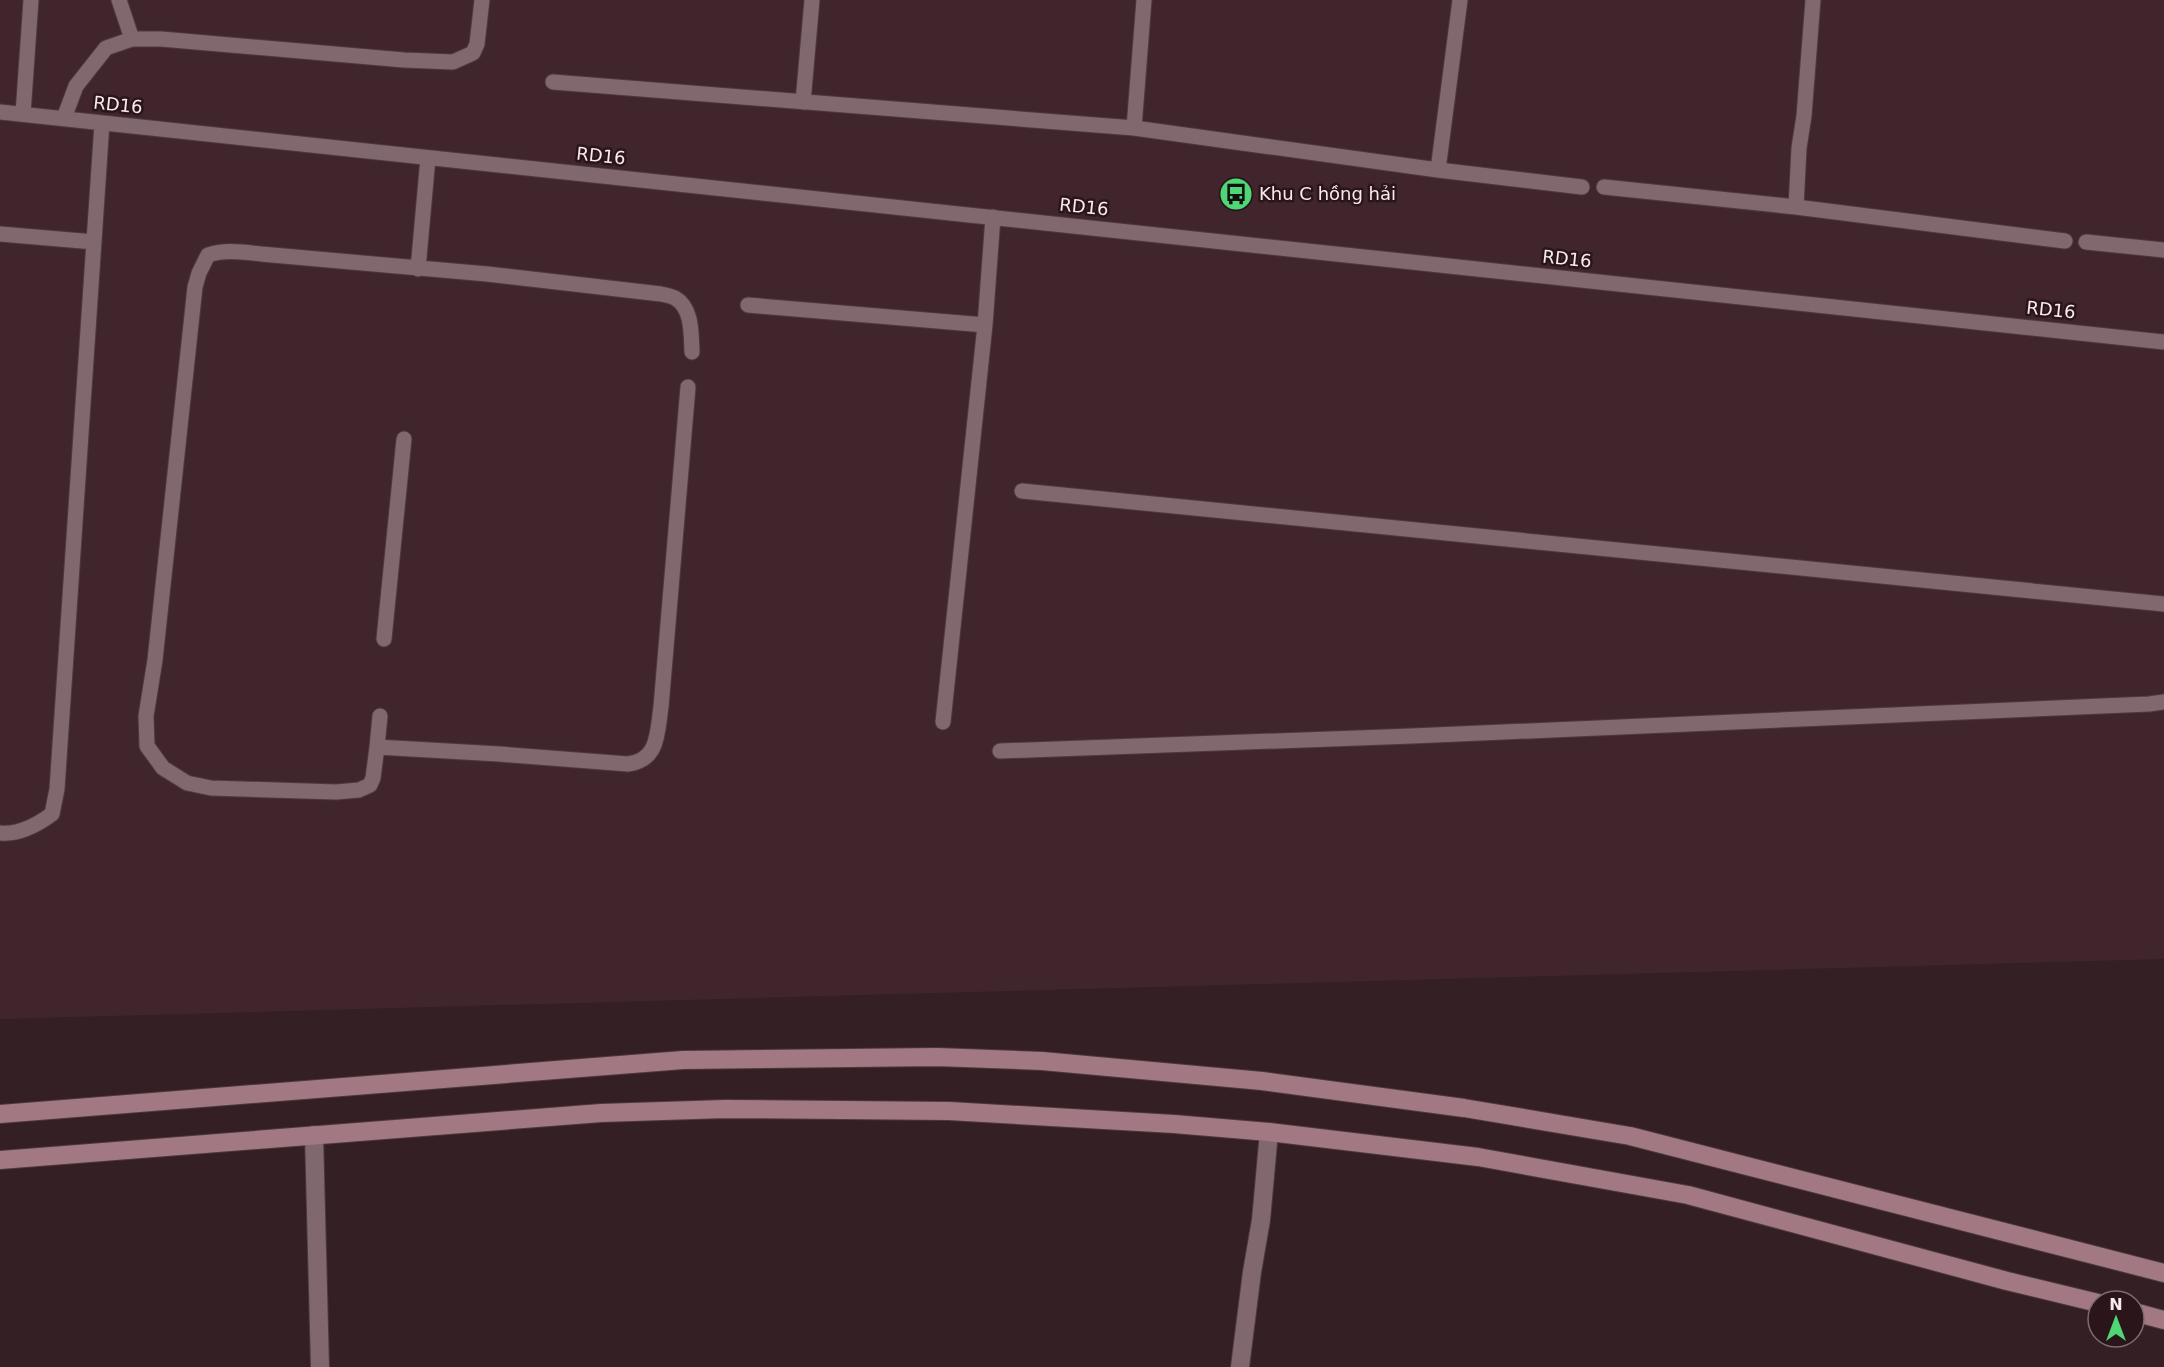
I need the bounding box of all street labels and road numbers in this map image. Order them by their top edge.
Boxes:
street label: RD16 [92,91,144,118]
street label: RD16 [575,142,627,169]
street label: RD16 [1058,193,1110,220]
street label: RD16 [1541,245,1593,272]
street label: RD16 [2025,296,2077,323]

